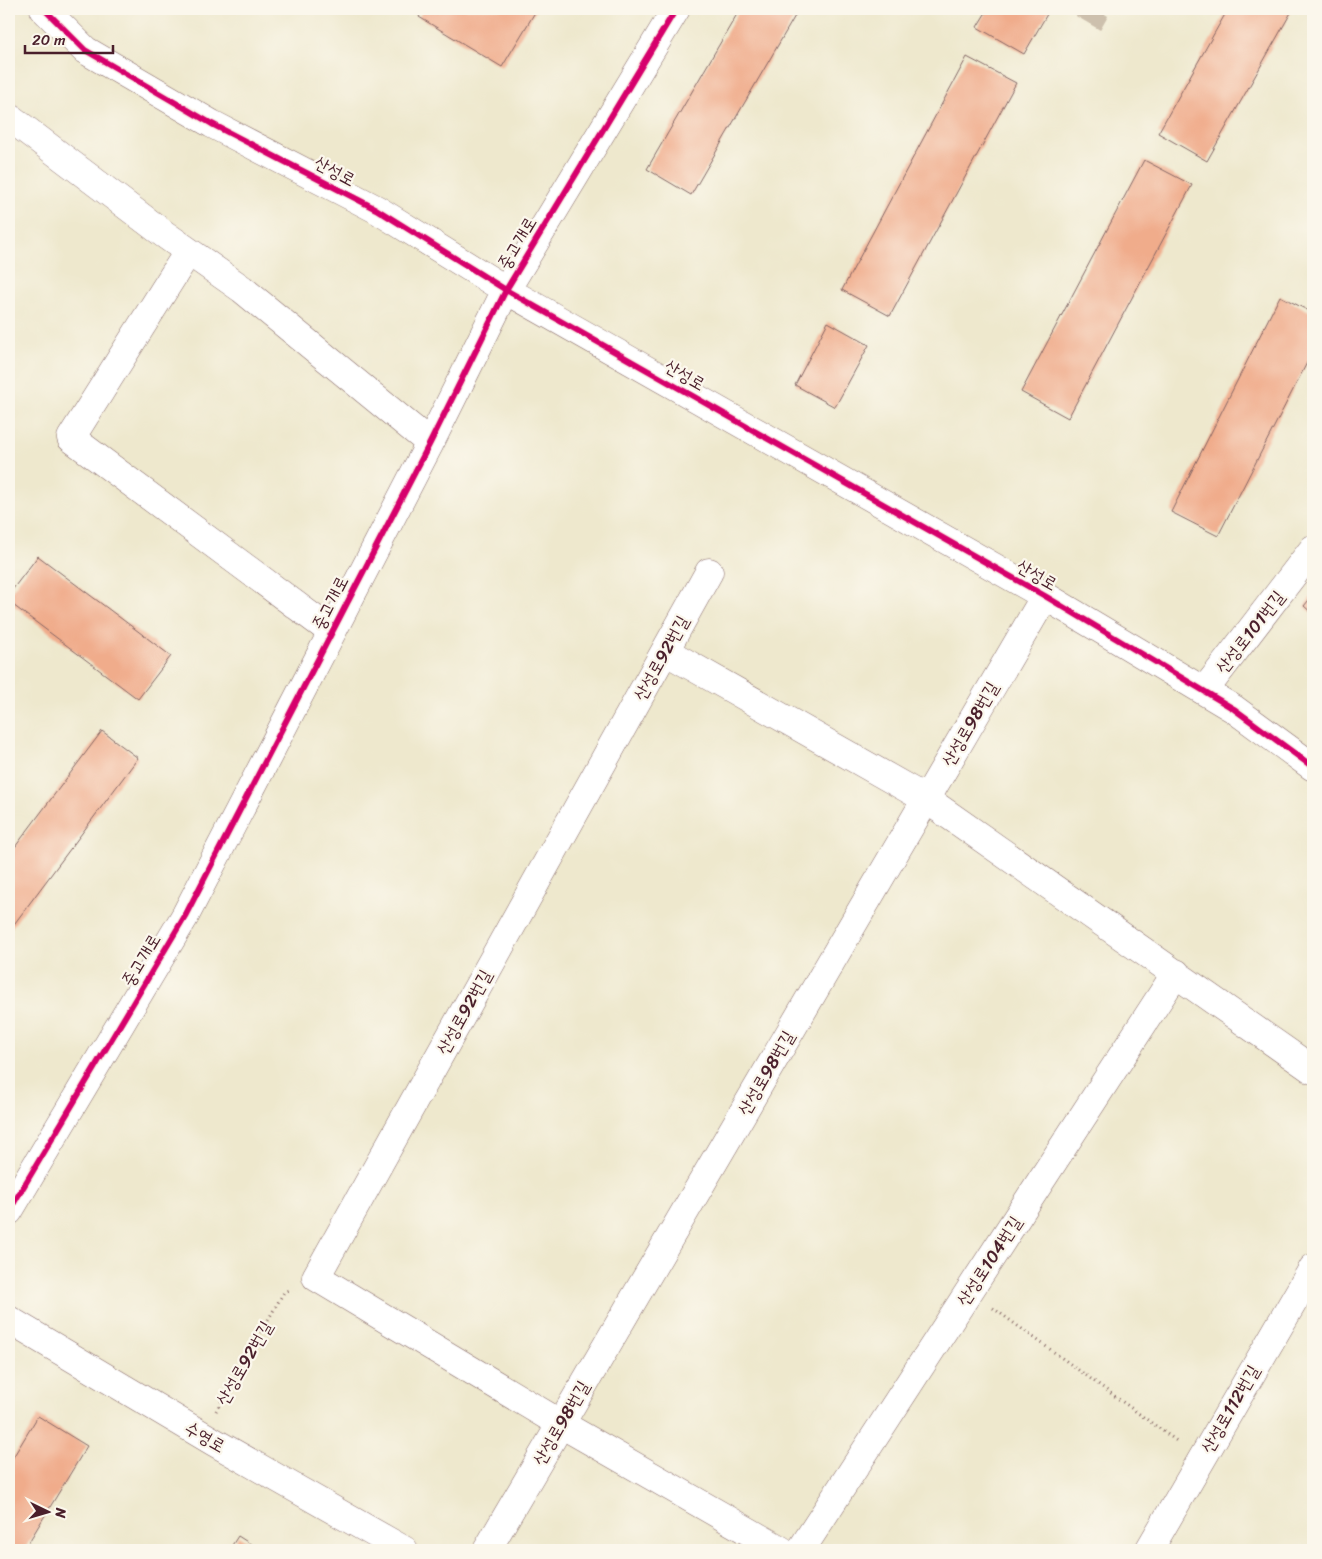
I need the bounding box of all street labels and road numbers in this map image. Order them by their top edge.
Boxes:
street label: 산성로 [308,147,362,195]
street label: 중고개로 [488,210,546,276]
street label: 산성로 [658,350,712,400]
street label: 산성로 [1010,550,1064,600]
street label: 중고개로 [303,570,357,636]
street label: 산성로101번길 [1207,583,1293,681]
street label: 산성로92번길 [624,609,698,707]
street label: 산성로98번길 [933,675,1008,773]
street label: 중고개로 [112,927,170,993]
street label: 산성로92번길 [427,963,501,1061]
street label: 산성로98번길 [729,1024,804,1122]
street label: 산성로104번길 [948,1209,1031,1313]
street label: 산성로92번길 [207,1314,282,1412]
street label: 산성로112번길 [1192,1358,1269,1460]
street label: 산성로98번길 [524,1374,599,1472]
street label: 수영로 [178,1412,232,1462]

